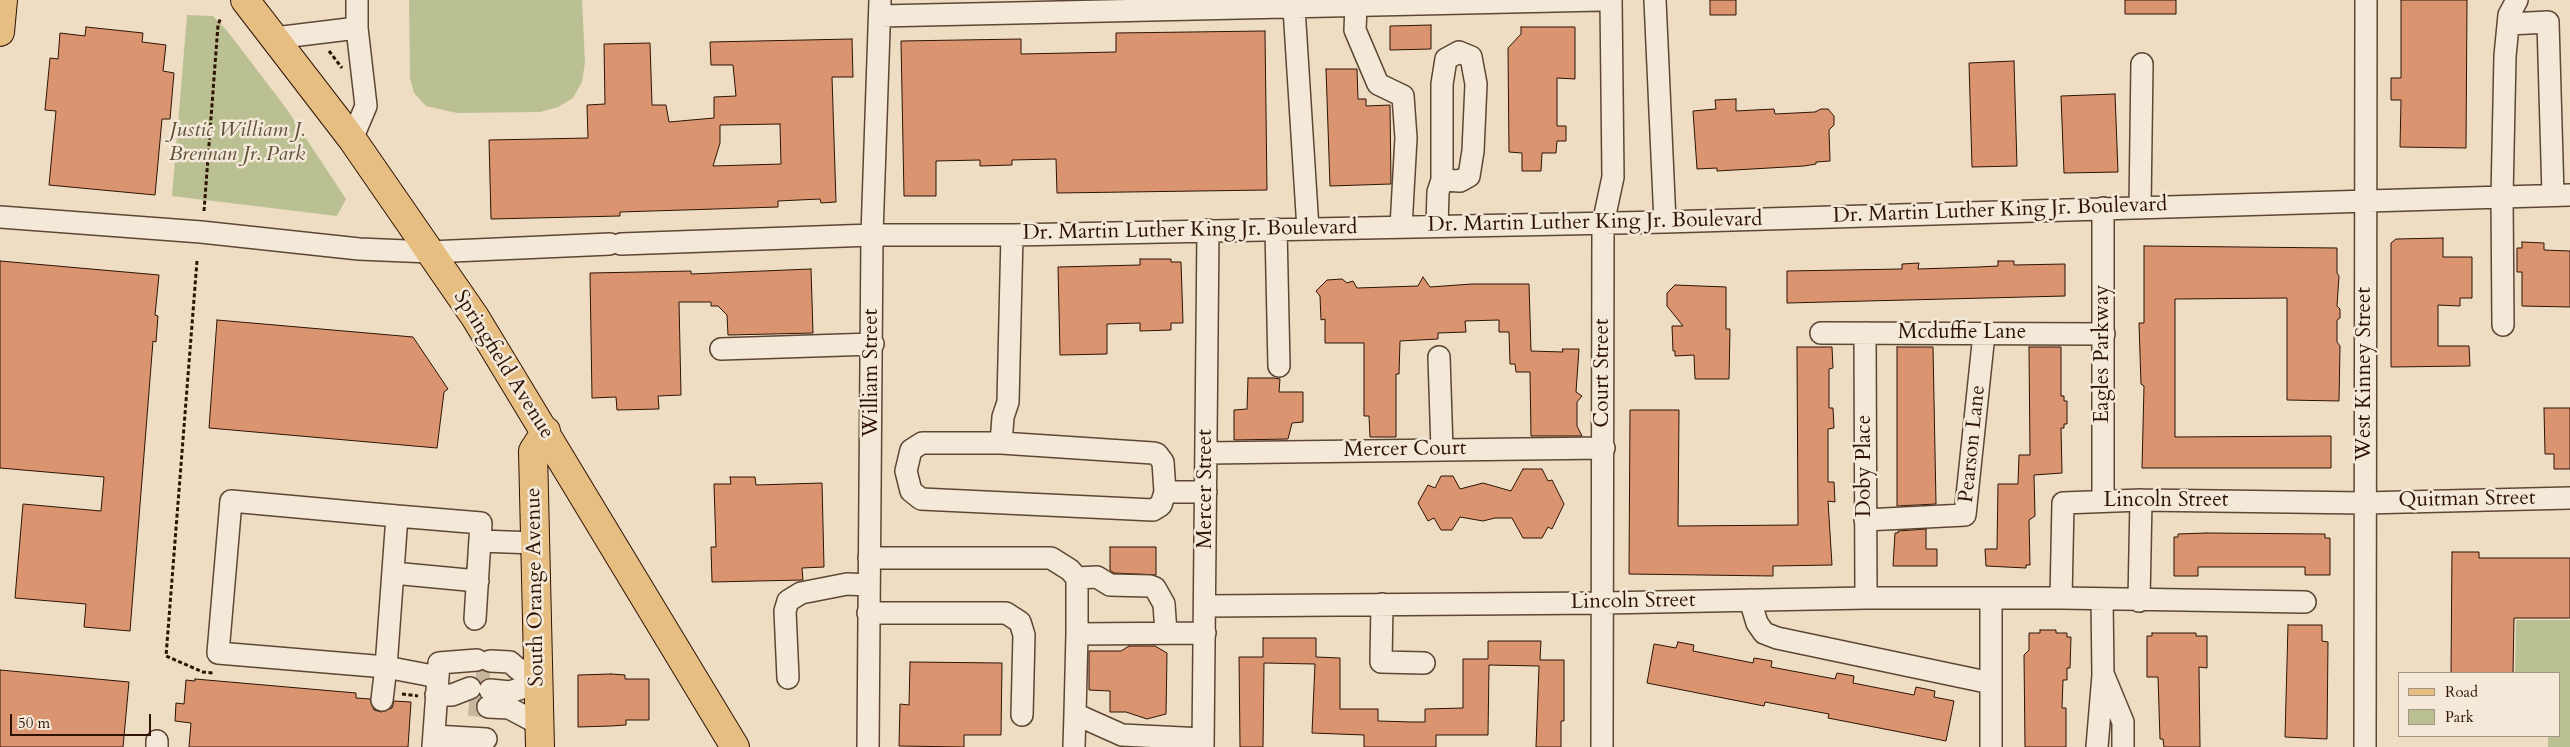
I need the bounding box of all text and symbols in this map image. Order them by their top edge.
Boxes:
park label: Justic William J. Brennan Jr. Park [169,118,305,168]
street label: Dr. Martin Luther King Jr. Boulevard [1832,193,2168,229]
street label: Dr. Martin Luther King Jr. Boulevard [1427,207,1763,239]
street label: Dr. Martin Luther King Jr. Boulevard [1022,215,1358,247]
street label: Eagles Parkway [2090,285,2116,423]
street label: Springfield Avenue [447,286,559,444]
street label: West Kinney Street [2352,287,2378,461]
street label: William Street [859,309,885,437]
street label: Court Street [1590,318,1616,428]
street label: Mcduffie Lane [1898,320,2026,346]
street label: Pearson Lane [1954,384,1992,504]
street label: Doby Place [1852,415,1878,517]
street label: Mercer Street [1193,429,1219,549]
street label: Mercer Court [1343,436,1467,464]
street label: Quitman Street [2398,486,2536,514]
street label: South Orange Avenue [522,487,550,687]
street label: Lincoln Street [2104,488,2228,514]
street label: Lincoln Street [1570,588,1696,616]
legend [2398,672,2560,737]
text: Road [2445,682,2478,702]
scale bar [12,704,154,736]
text: Park [2445,707,2474,727]
text: 50 m [18,713,50,733]

